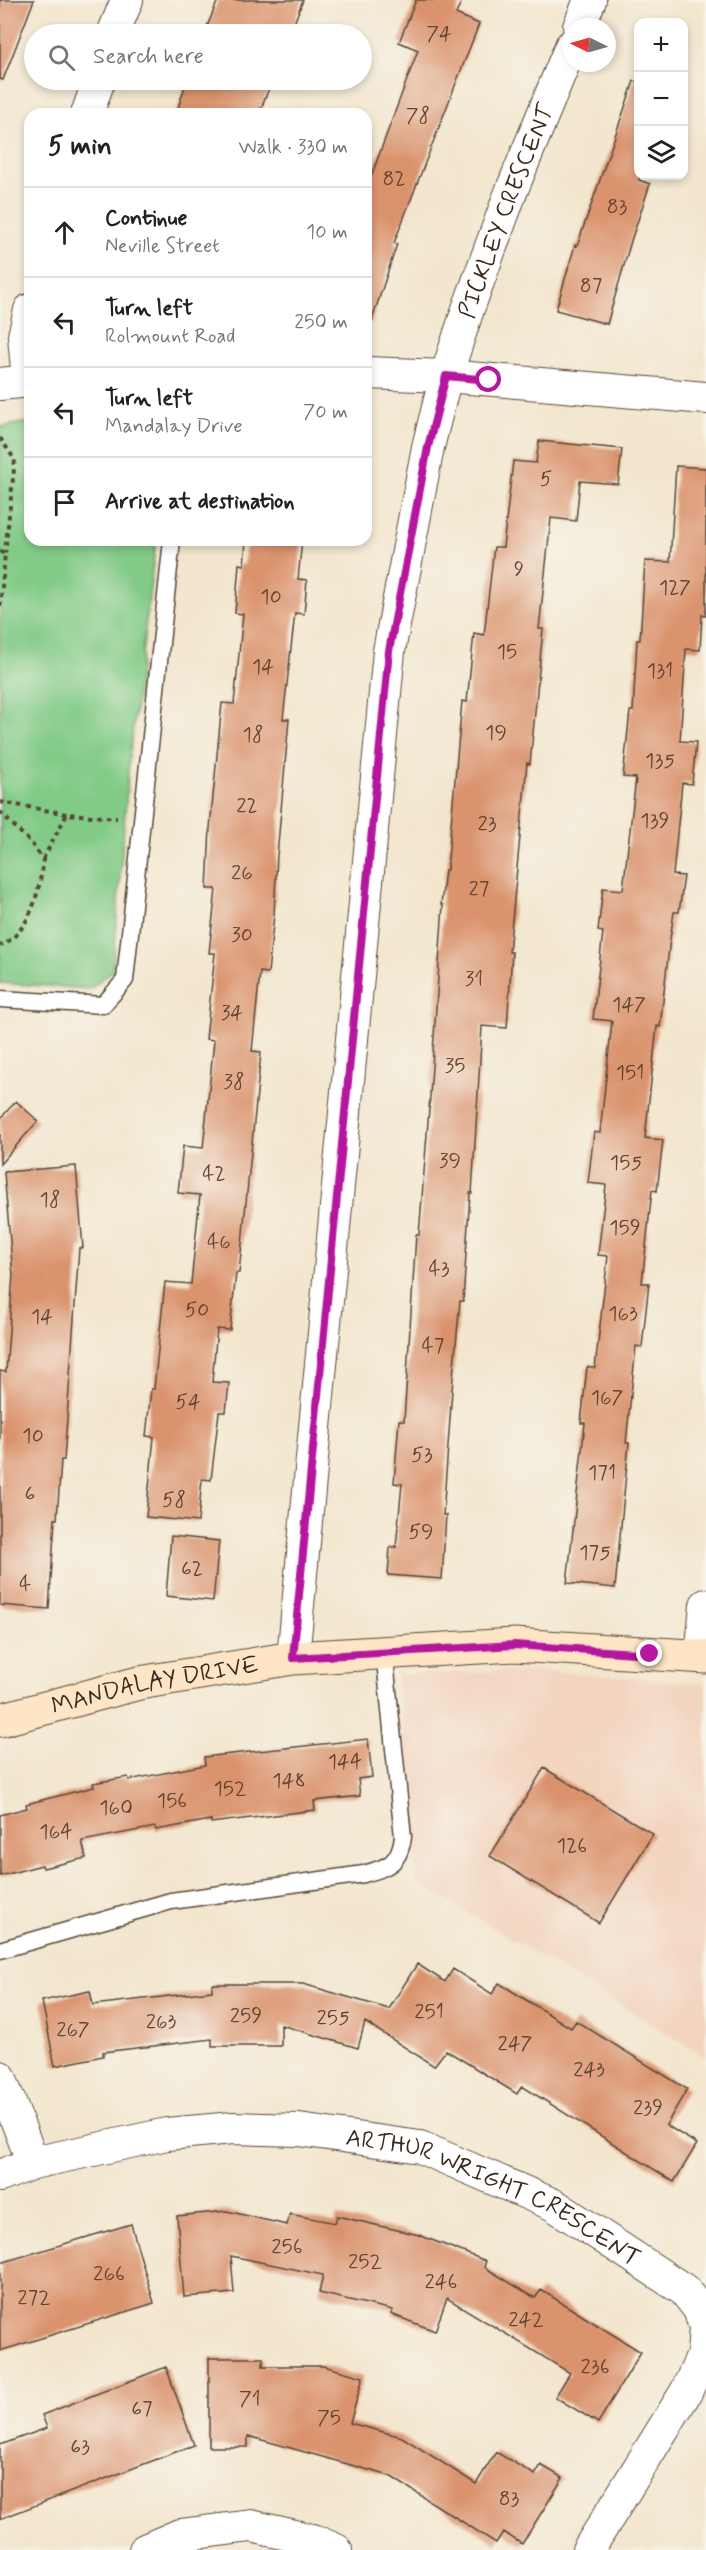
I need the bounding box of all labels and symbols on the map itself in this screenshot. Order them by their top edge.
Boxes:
north arrow [562,18,616,72]
house number: 74 [426,20,452,48]
street label: PICKLEY CRESCENT [452,99,563,322]
house number: 78 [406,102,430,130]
house number: 82 [383,165,405,193]
house number: 83 [607,193,627,221]
house number: 87 [580,272,602,300]
route start [475,366,501,392]
house number: 5 [540,465,552,493]
house number: 9 [514,555,524,583]
house number: 127 [659,574,691,602]
house number: 10 [260,583,282,611]
house number: 15 [497,638,517,666]
house number: 14 [252,653,274,681]
house number: 131 [647,657,673,685]
house number: 19 [485,719,507,747]
house number: 18 [243,721,263,749]
house number: 135 [645,747,675,775]
house number: 22 [236,792,258,820]
house number: 139 [640,807,670,835]
house number: 23 [477,810,497,838]
house number: 26 [231,859,253,887]
house number: 27 [469,875,489,903]
house number: 30 [231,921,253,949]
house number: 31 [465,965,483,993]
house number: 147 [612,991,646,1019]
house number: 34 [221,999,243,1027]
house number: 35 [445,1052,465,1080]
house number: 151 [616,1059,644,1087]
house number: 38 [224,1068,245,1096]
house number: 39 [439,1147,461,1175]
house number: 155 [610,1149,642,1177]
house number: 42 [202,1160,226,1188]
house number: 18 [40,1186,60,1214]
house number: 159 [609,1214,641,1242]
house number: 46 [207,1228,231,1256]
house number: 43 [428,1255,450,1283]
house number: 50 [185,1296,209,1324]
house number: 163 [608,1300,638,1328]
house number: 14 [31,1303,53,1331]
house number: 47 [422,1332,444,1360]
house number: 167 [591,1384,623,1412]
house number: 54 [175,1388,201,1416]
house number: 10 [22,1422,44,1450]
house number: 53 [411,1441,433,1469]
house number: 171 [588,1459,616,1487]
house number: 6 [25,1480,35,1508]
house number: 58 [162,1486,186,1514]
house number: 59 [408,1518,434,1546]
house number: 175 [579,1539,611,1567]
house number: 62 [181,1555,203,1583]
house number: 4 [19,1570,31,1598]
route end [636,1640,662,1666]
street label: MANDALAY DRIVE [48,1650,261,1723]
house number: 144 [328,1748,362,1776]
house number: 148 [272,1767,306,1795]
house number: 152 [213,1775,247,1803]
house number: 156 [157,1787,187,1815]
house number: 160 [99,1794,133,1822]
house number: 164 [39,1818,73,1846]
house number: 126 [557,1832,587,1860]
house number: 251 [414,1998,444,2026]
house number: 259 [230,2002,262,2030]
house number: 255 [316,2004,350,2032]
house number: 263 [146,2008,177,2036]
house number: 267 [56,2016,90,2044]
house number: 247 [498,2030,532,2058]
house number: 243 [573,2056,605,2084]
house number: 239 [633,2094,663,2122]
street label: ARTHUR WRIGHT CRESCENT [344,2123,646,2274]
house number: 256 [271,2233,303,2261]
house number: 252 [348,2248,382,2276]
house number: 266 [93,2260,125,2288]
house number: 246 [425,2268,457,2296]
house number: 272 [17,2284,51,2312]
house number: 242 [508,2306,544,2334]
house number: 236 [580,2353,610,2381]
house number: 71 [239,2385,261,2413]
house number: 67 [131,2395,153,2423]
house number: 75 [317,2404,341,2432]
house number: 63 [70,2433,90,2461]
house number: 83 [499,2485,519,2513]

